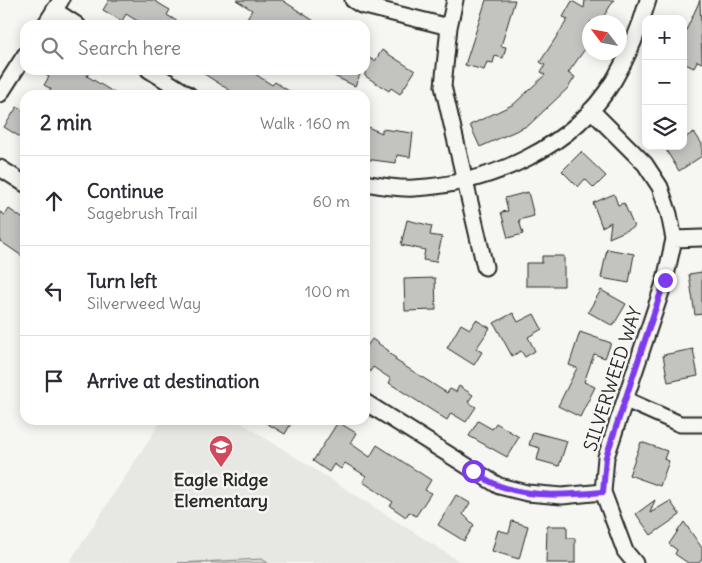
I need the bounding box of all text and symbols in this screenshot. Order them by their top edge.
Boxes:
north arrow [582,15,627,60]
map controls [642,15,687,150]
button: + [642,15,687,60]
search box [20,20,370,75]
icon: search [38,34,66,62]
text: Search here [78,36,181,60]
button: − [642,60,687,105]
button: layers [642,105,687,150]
text: 2 min [40,109,92,136]
text: Walk · 160 m [260,113,350,133]
text: Continue [87,179,164,203]
icon: ahead [40,187,68,215]
text: 60 m [312,191,350,211]
text: Sagebrush Trail [87,203,197,223]
text: Turn left [87,269,157,293]
route end [654,269,677,292]
icon: left [40,277,68,305]
text: 100 m [305,281,350,301]
text: Silverweed Way [87,293,201,313]
street label: SILVERWEED WAY [578,304,647,454]
icon: arrive [40,367,68,395]
text: Arrive at destination [87,369,260,393]
school or university icon: Eagle Ridge Elementary [208,434,234,468]
route start [462,460,485,483]
place label: Eagle Ridge Elementary [174,468,268,512]

